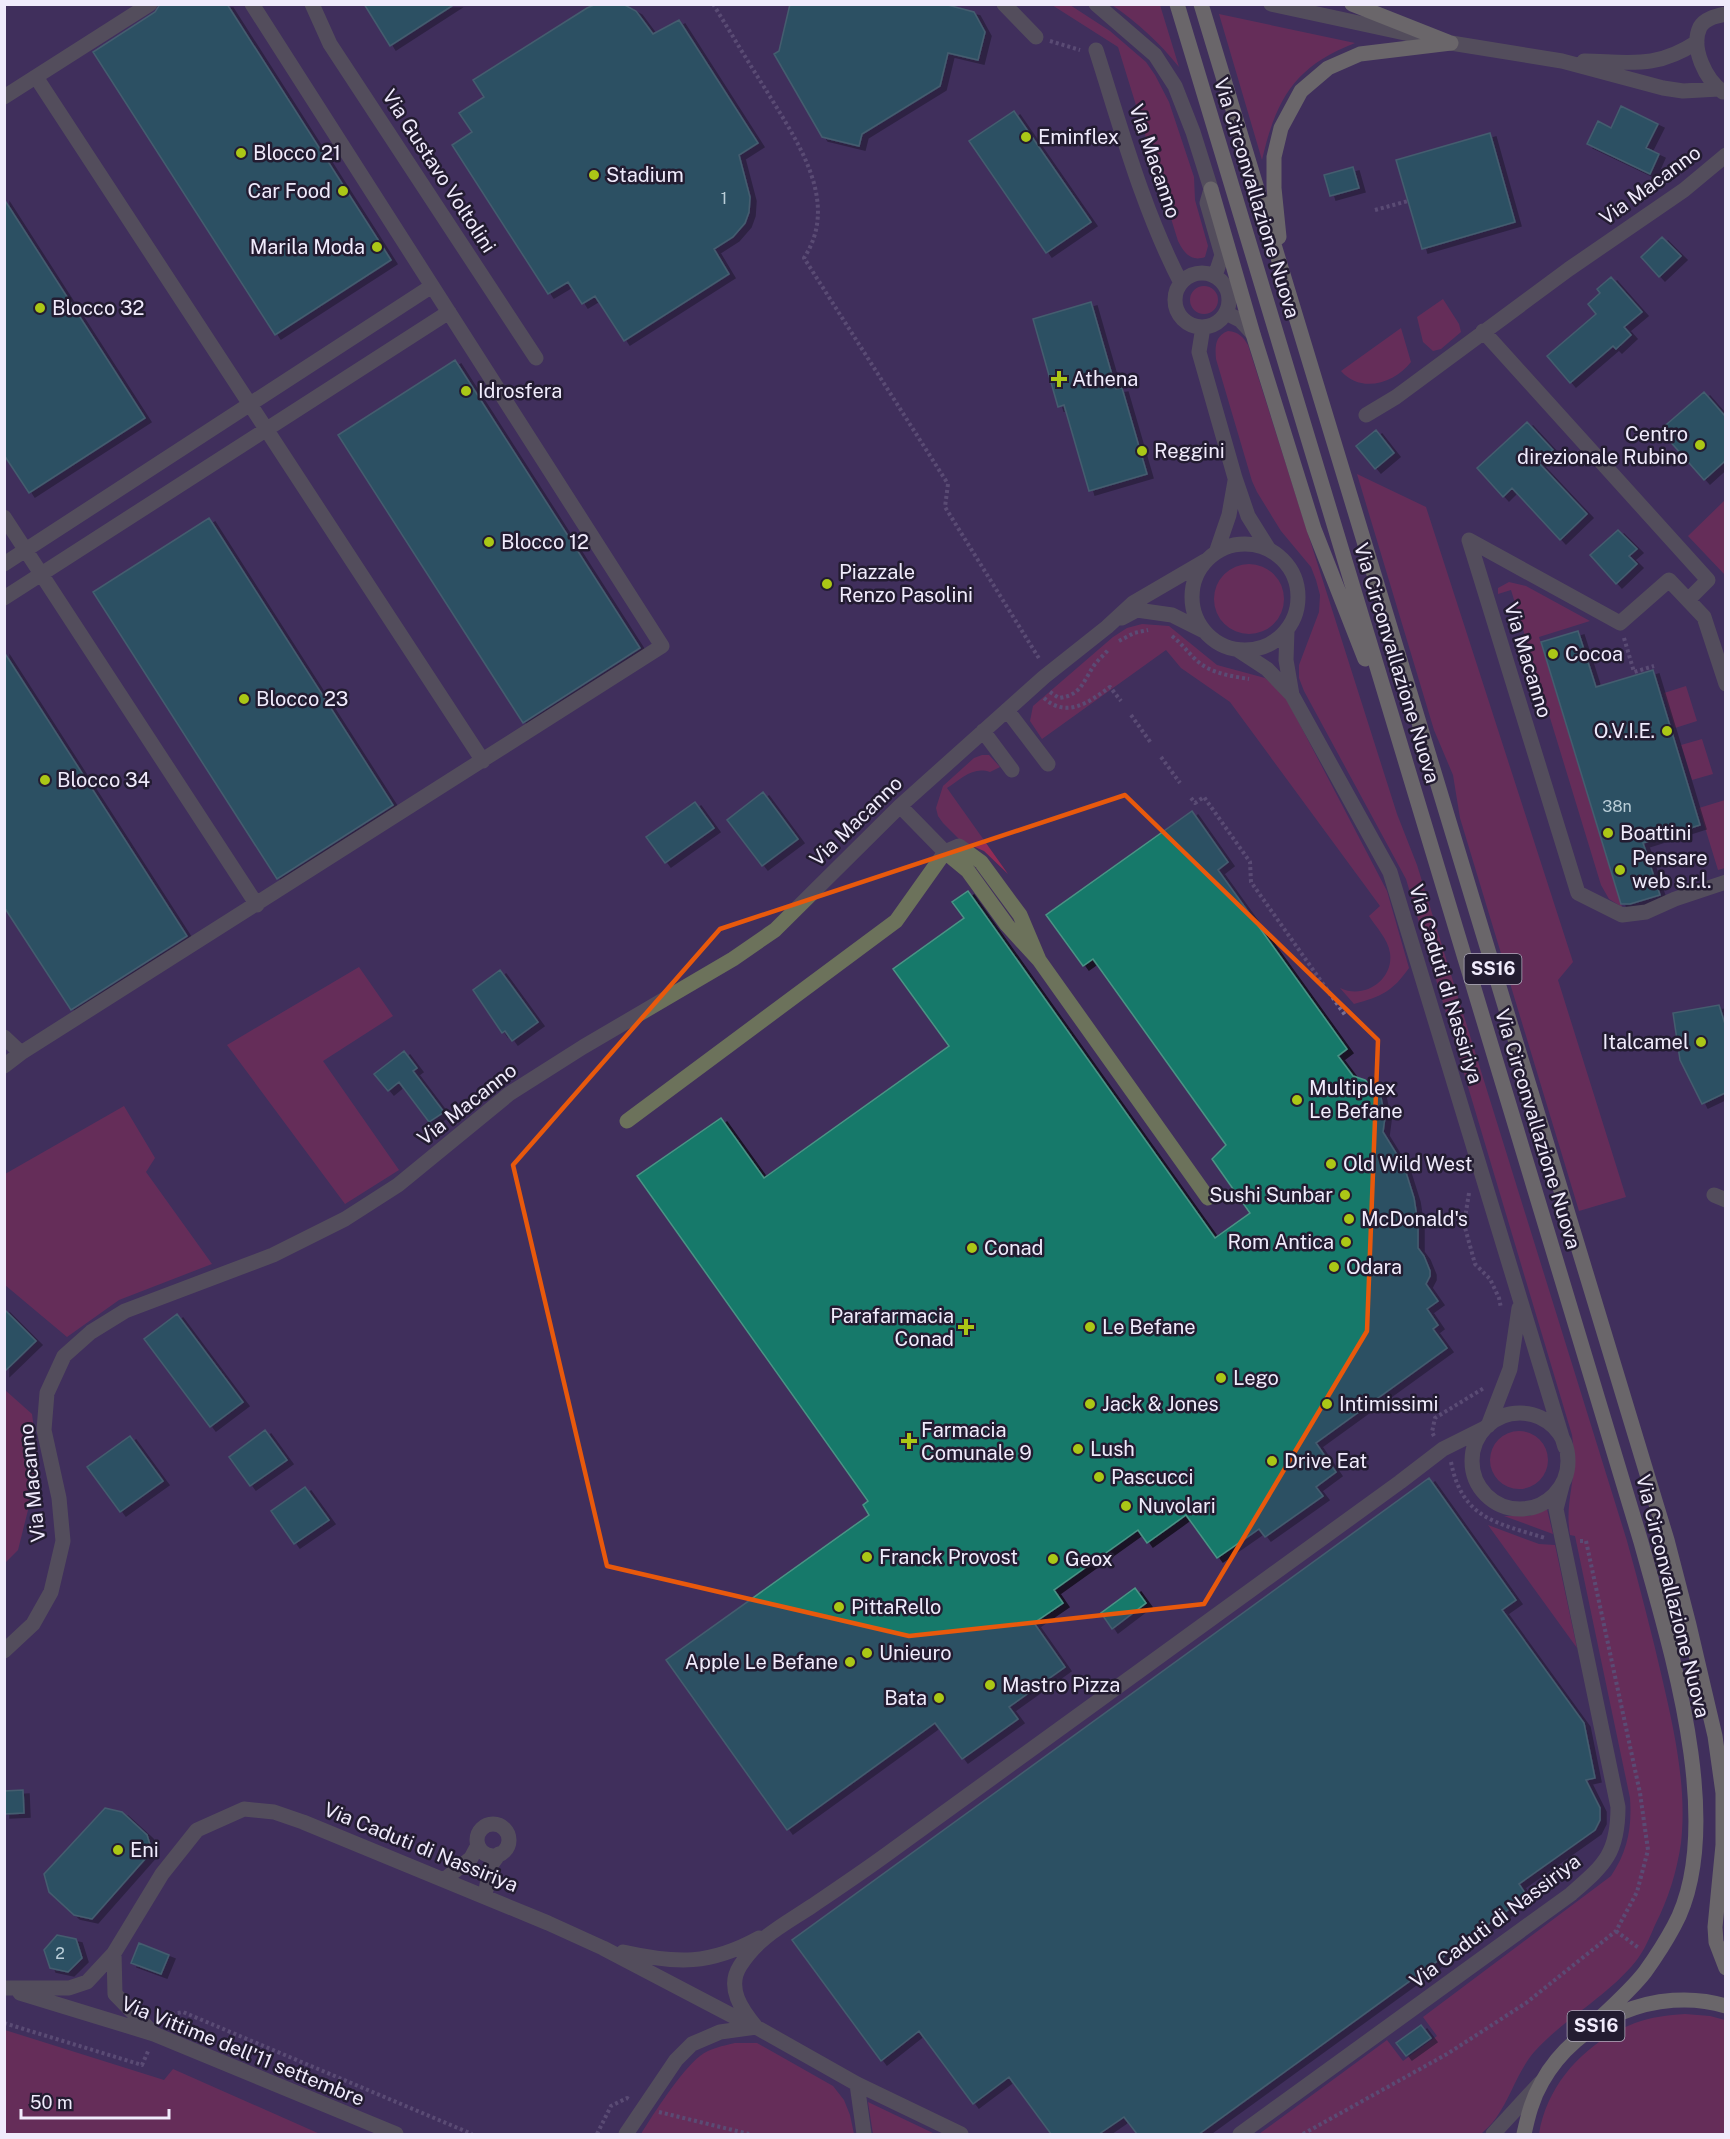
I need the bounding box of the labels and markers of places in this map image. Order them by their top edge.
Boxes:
place label: Eminflex [1038,125,1119,149]
marker: Eminflex [1019,130,1033,144]
place label: Blocco 21 [253,141,341,165]
marker: Blocco 21 [234,146,248,160]
place label: Stadium [606,163,684,187]
marker: Stadium [587,168,601,182]
place label: Car Food [248,179,331,203]
marker: Car Food [336,184,350,198]
place label: Marila Moda [250,235,365,259]
marker: Marila Moda [370,240,384,254]
place label: Blocco 32 [52,296,144,320]
marker: Blocco 32 [33,301,47,315]
place label: Athena [1072,367,1138,391]
marker: Athena [1050,370,1068,388]
place label: Idrosfera [478,379,562,403]
marker: Idrosfera [459,384,473,398]
place label: Centro direzionale Rubino [1517,422,1688,469]
marker: Centro direzionale Rubino [1693,438,1707,452]
place label: Reggini [1154,439,1225,463]
marker: Reggini [1135,444,1149,458]
place label: Blocco 12 [501,530,589,554]
marker: Blocco 12 [482,535,496,549]
place label: Piazzale Renzo Pasolini [839,560,973,607]
marker: Piazzale Renzo Pasolini [820,577,834,591]
place label: Cocoa [1565,642,1623,666]
marker: Cocoa [1546,647,1560,661]
place label: Blocco 23 [256,687,348,711]
marker: Blocco 23 [237,692,251,706]
place label: O.V.I.E. [1594,719,1655,743]
marker: O.V.I.E. [1660,724,1674,738]
place label: Blocco 34 [57,768,150,792]
marker: Blocco 34 [38,773,52,787]
place label: Boattini [1620,821,1691,845]
marker: Boattini [1601,826,1615,840]
place label: Pensare web s.r.l. [1632,846,1712,893]
marker: Pensare web s.r.l. [1613,863,1627,877]
place label: Italcamel [1603,1030,1689,1054]
marker: Italcamel [1694,1035,1708,1049]
place label: Multiplex Le Befane [1309,1076,1403,1123]
marker: Multiplex Le Befane [1290,1093,1304,1107]
place label: Old Wild West [1343,1152,1473,1176]
marker: Old Wild West [1324,1157,1338,1171]
place label: Sushi Sunbar [1209,1183,1333,1207]
marker: Sushi Sunbar [1338,1188,1352,1202]
place label: McDonald's [1361,1207,1468,1231]
marker: McDonald's [1342,1212,1356,1226]
place label: Rom Antica [1227,1230,1334,1254]
marker: Rom Antica [1339,1235,1353,1249]
place label: Conad [984,1236,1044,1260]
marker: Conad [965,1241,979,1255]
place label: Odara [1346,1255,1402,1279]
marker: Odara [1327,1260,1341,1274]
place label: Parafarmacia Conad [830,1304,954,1351]
place label: Le Befane [1102,1315,1196,1339]
marker: Parafarmacia Conad [959,1320,973,1334]
marker: Le Befane [1083,1320,1097,1334]
place label: Lego [1233,1366,1279,1390]
marker: Lego [1214,1371,1228,1385]
place label: Jack & Jones [1102,1392,1219,1416]
place label: Intimissimi [1339,1392,1438,1416]
marker: Jack & Jones [1083,1397,1097,1411]
marker: Intimissimi [1320,1397,1334,1411]
place label: Farmacia Comunale 9 [921,1418,1032,1465]
marker: Farmacia Comunale 9 [902,1434,916,1448]
place label: Lush [1090,1437,1135,1461]
marker: Lush [1071,1442,1085,1456]
place label: Drive Eat [1284,1449,1367,1473]
marker: Drive Eat [1265,1454,1279,1468]
place label: Pascucci [1111,1465,1194,1489]
marker: Pascucci [1092,1470,1106,1484]
place label: Nuvolari [1138,1494,1216,1518]
marker: Nuvolari [1119,1499,1133,1513]
place label: Franck Provost [879,1545,1018,1569]
place label: Geox [1065,1547,1113,1571]
marker: Franck Provost [860,1550,874,1564]
marker: Geox [1046,1552,1060,1566]
place label: PittaRello [851,1595,941,1619]
marker: PittaRello [832,1600,846,1614]
place label: Unieuro [879,1641,952,1665]
marker: Unieuro [860,1646,874,1660]
place label: Apple Le Befane [685,1650,838,1674]
marker: Apple Le Befane [843,1655,857,1669]
place label: Mastro Pizza [1002,1673,1120,1697]
marker: Mastro Pizza [983,1678,997,1692]
place label: Bata [884,1686,927,1710]
marker: Bata [932,1691,946,1705]
place label: Eni [130,1838,159,1862]
marker: Eni [111,1843,125,1857]

